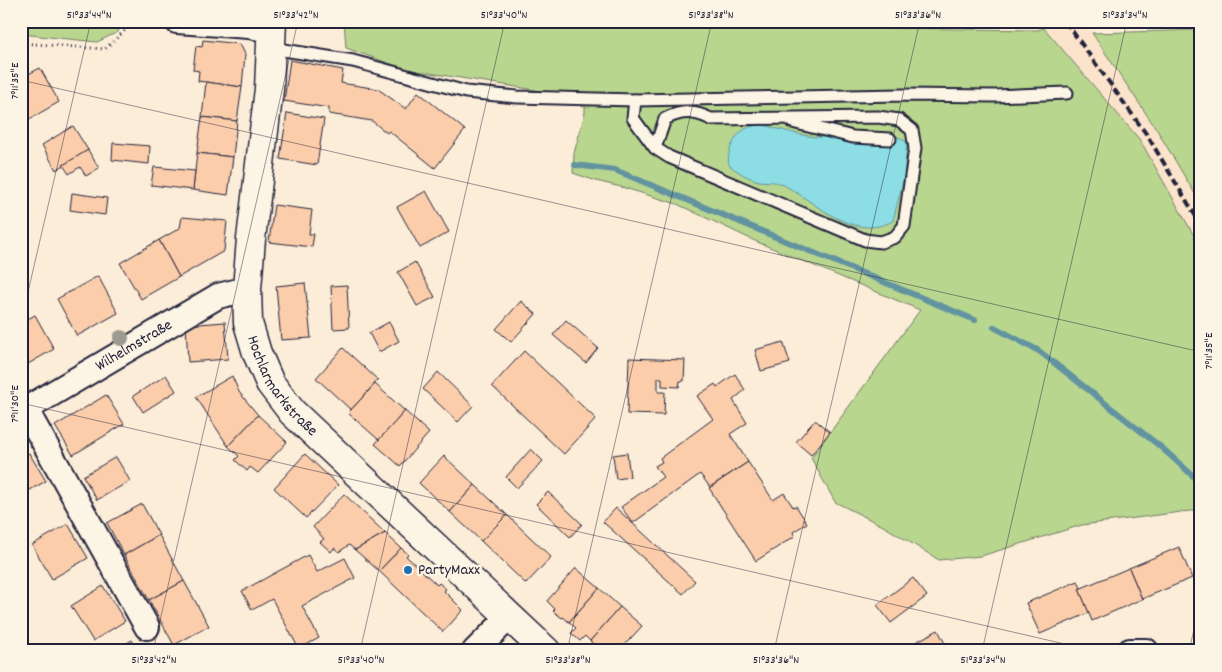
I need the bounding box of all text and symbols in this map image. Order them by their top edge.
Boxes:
text: 51°33'44"N [66,7,112,24]
text: 51°33'42"N [273,7,319,24]
text: 51°33'40"N [481,7,527,24]
text: 51°33'38"N [688,7,734,24]
text: 51°33'36"N [895,7,941,24]
text: 51°33'34"N [1102,7,1148,24]
text: 7°11'35"E [7,62,24,99]
street label: Wilhelmstraße [91,314,177,377]
text: 7°11'35"E [1201,332,1218,369]
street label: Hochlarmarkstraße [241,333,323,442]
text: 7°11'30"E [7,385,24,423]
place label: PartyMaxx [418,559,480,582]
marker: PartyMaxx [402,564,414,576]
text: 51°33'42"N [131,652,177,669]
text: 51°33'40"N [338,652,384,669]
text: 51°33'38"N [545,652,591,669]
text: 51°33'36"N [753,652,799,669]
text: 51°33'34"N [960,652,1006,669]

